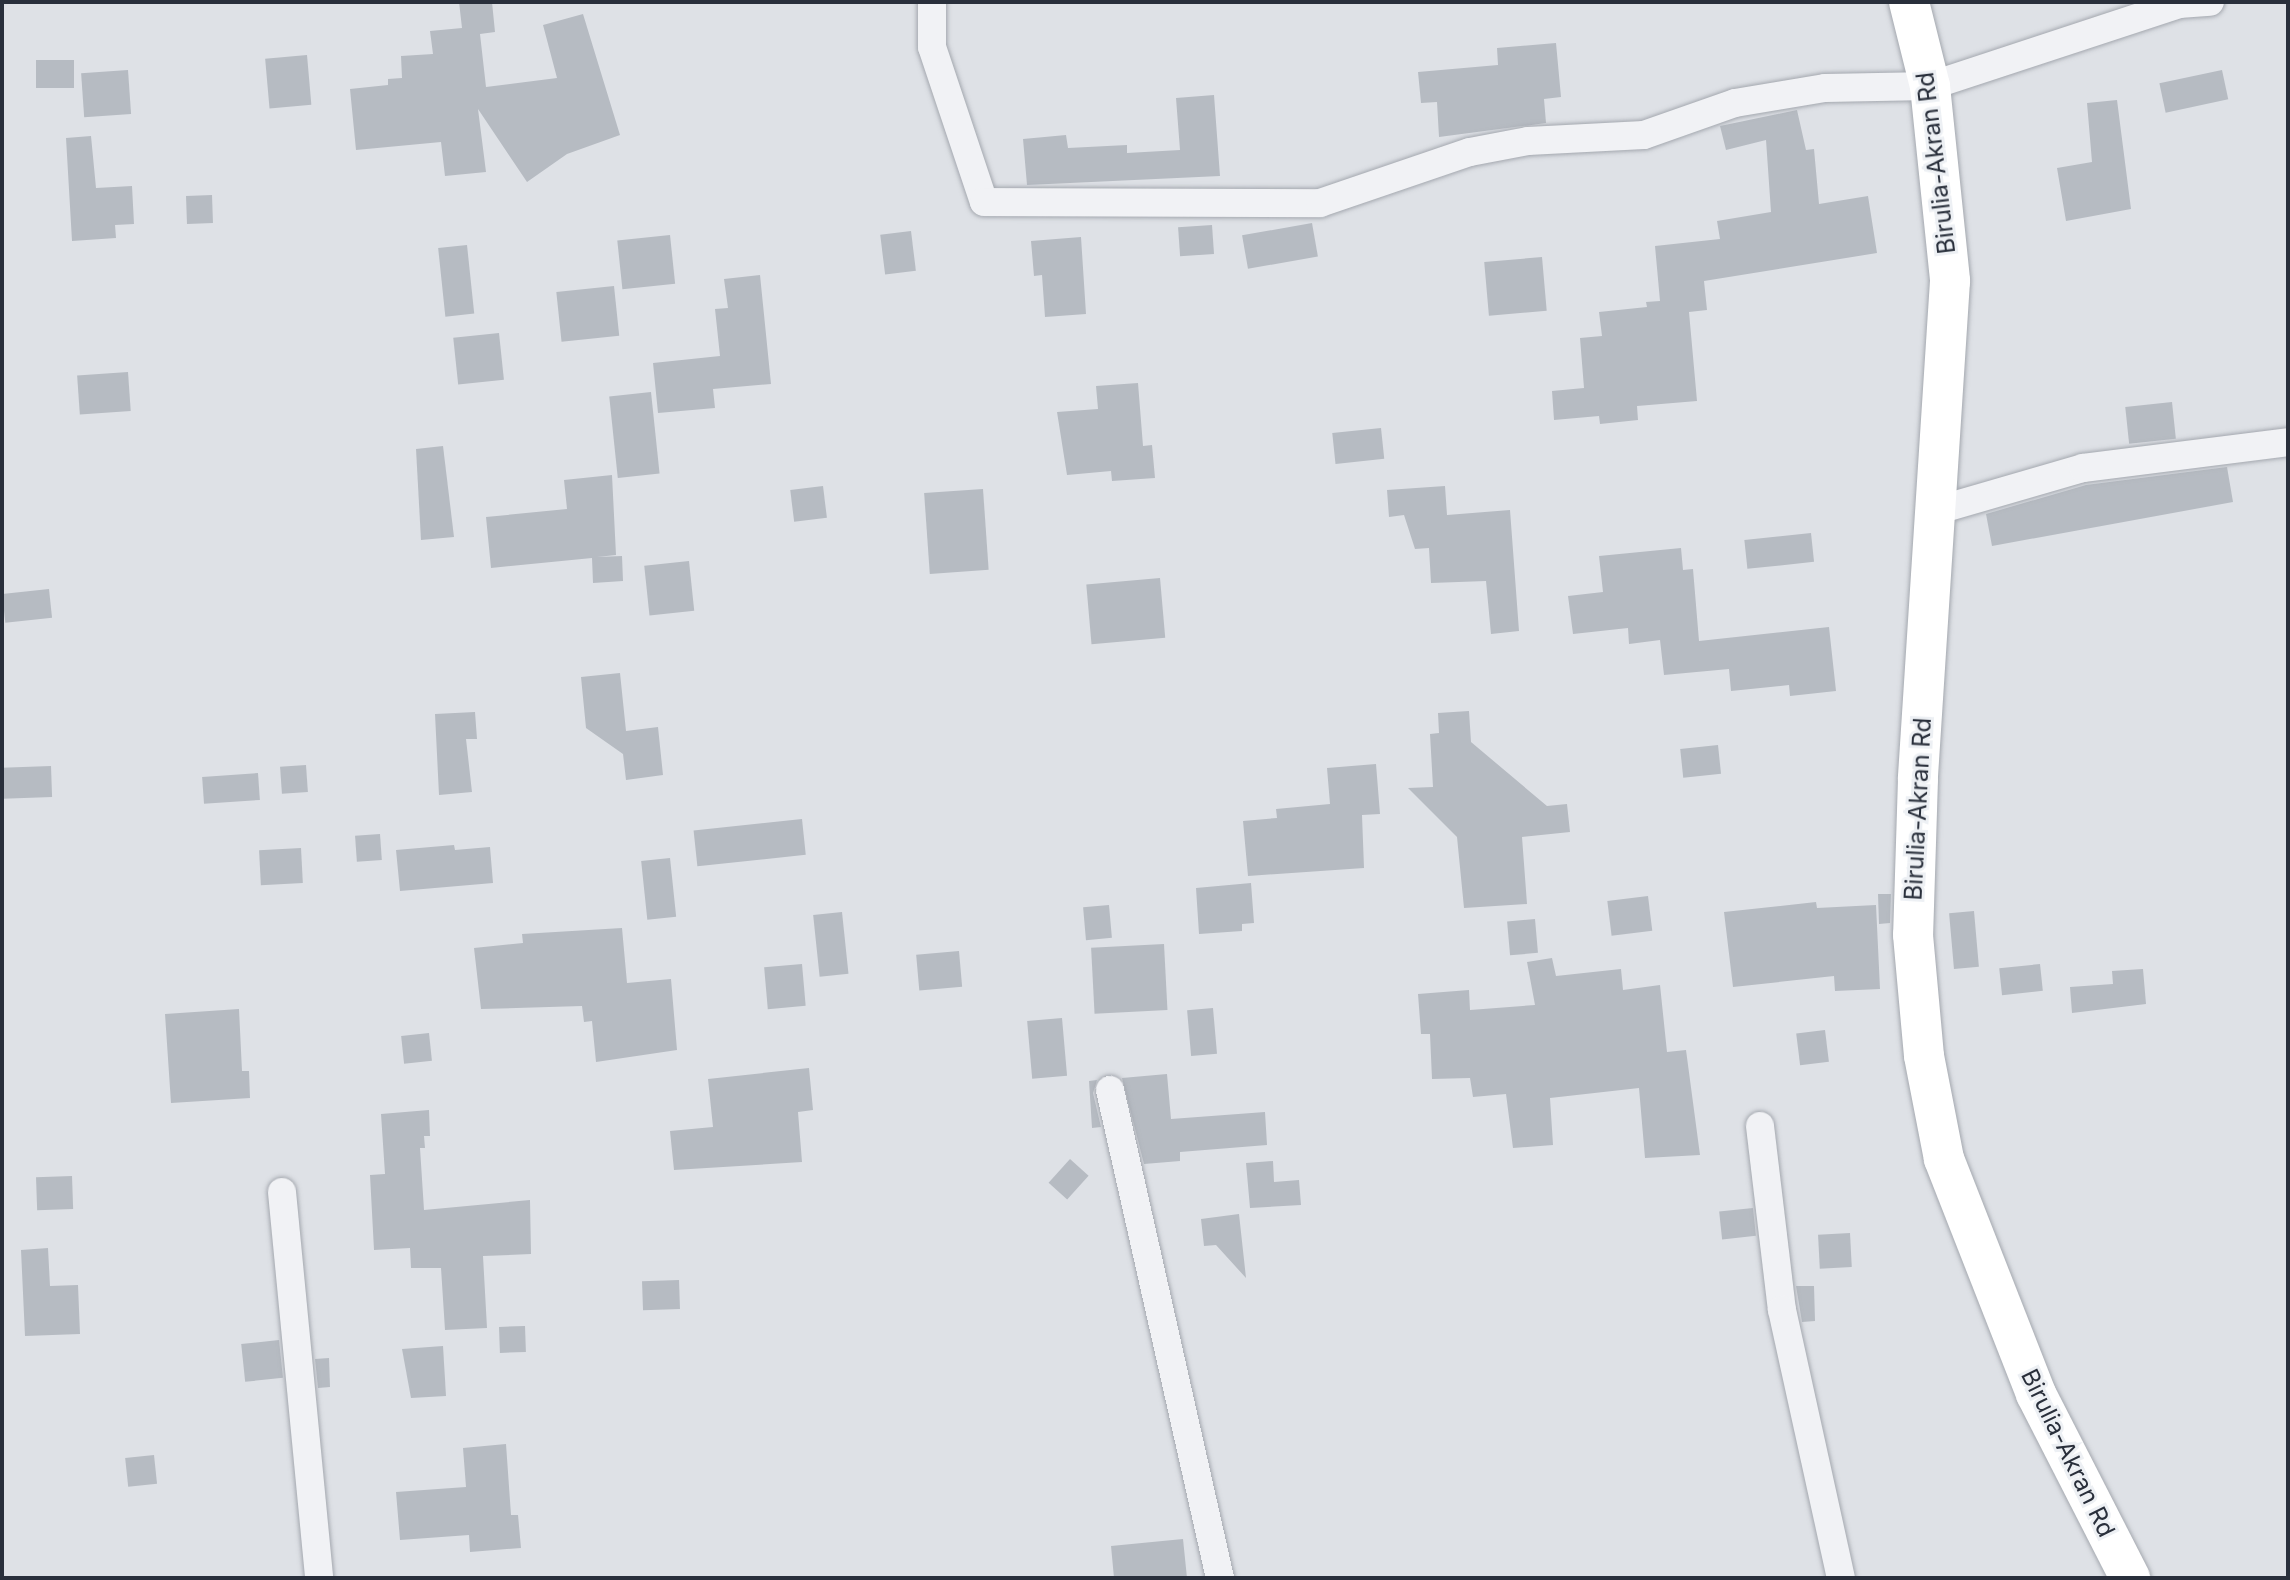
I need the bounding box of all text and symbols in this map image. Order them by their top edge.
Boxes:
street label: Birulia-Akran Rd [1911,70,1961,256]
street label: Birulia-Akran Rd [1899,717,1937,901]
street label: Birulia-Akran Rd [2015,1364,2121,1542]

